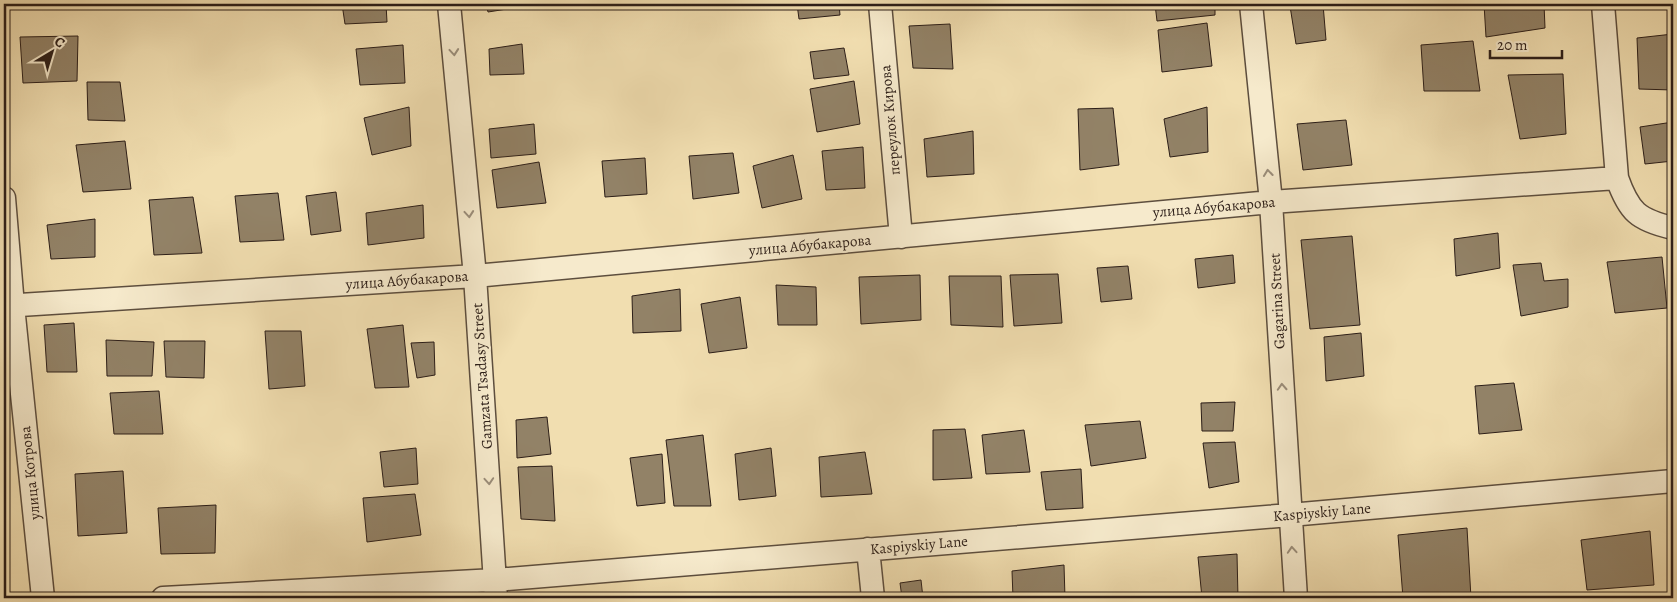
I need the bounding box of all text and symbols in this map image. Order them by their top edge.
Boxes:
north arrow [28,28,78,78]
scale bar [1490,28,1562,60]
text: С [50,32,69,53]
text: 20 m [1497,35,1528,55]
one-way arrow [448,49,459,57]
street label: переулок Кирова [875,64,905,176]
one-way arrow [1263,169,1274,177]
street label: улица Абубакарова [1151,192,1276,222]
one-way arrow [464,210,475,218]
street label: улица Абубакарова [747,230,872,260]
street label: Gagarina Street [1264,252,1290,350]
street label: улица Абубакарова [344,266,469,294]
street label: Gamzata Tsadasy Street [467,302,497,450]
one-way arrow [1277,383,1288,391]
street label: улица Котрова [15,425,45,522]
one-way arrow [483,477,494,485]
street label: Kaspiyskiy Lane [1272,498,1372,526]
street label: Kaspiyskiy Lane [869,531,969,559]
one-way arrow [1287,545,1298,553]

